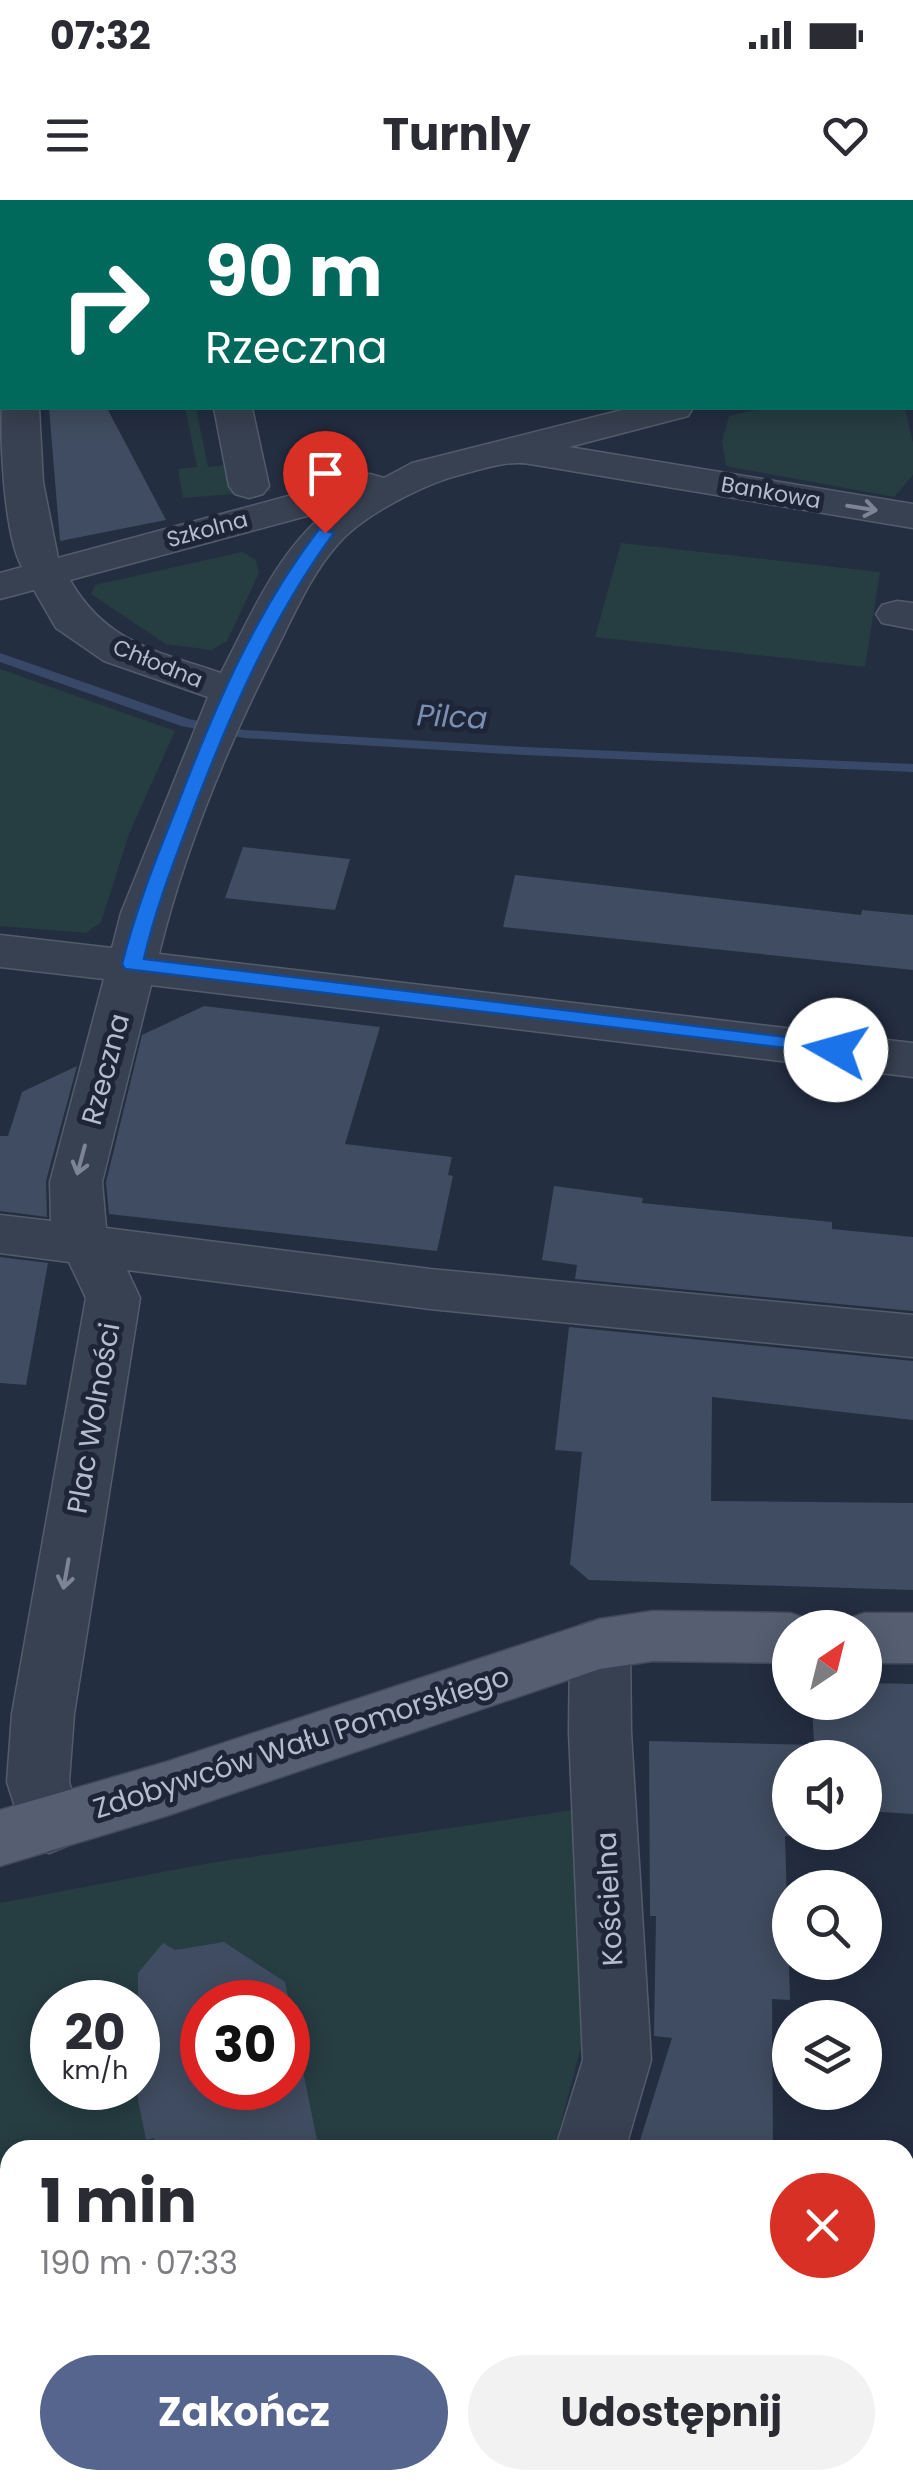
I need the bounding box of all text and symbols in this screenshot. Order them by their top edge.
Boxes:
text: 07:32 [50,9,151,62]
text: Turnly [382,103,531,166]
icon: menu [40,108,95,163]
icon: heart [818,108,873,163]
text: 90 m [205,222,383,321]
icon: right [40,240,170,370]
text: Rzeczna [205,316,388,379]
pin [283,431,368,534]
icon: arrive [298,446,353,501]
street label: Bankowa [719,468,823,517]
one-way arrow [846,499,878,518]
street label: Szkolna [163,504,251,555]
street label: Chłodna [108,631,207,696]
water label: Pilca [416,693,488,740]
position arrow [784,998,888,1102]
street label: Rzeczna [72,1009,139,1129]
one-way arrow [71,1144,90,1175]
street label: Plac Wolności [58,1320,129,1516]
one-way arrow [56,1558,75,1590]
north arrow [772,1610,882,1720]
map controls [772,1610,882,2110]
street label: Zdobywców Wału Pomorskiego [88,1657,514,1828]
button: sound [772,1740,882,1850]
street label: Kościelna [587,1831,632,1967]
button: search [772,1870,882,1980]
speed limit sign: 30 [180,1980,310,2110]
text: 20 [64,1997,126,2068]
button: layers [772,2000,882,2110]
text: km/h [62,2053,128,2088]
text: 1 min [40,2159,197,2243]
button: close [770,2173,875,2278]
text: 190 m · 07:33 [40,2240,238,2285]
button: Zakończ [40,2355,448,2470]
button: Udostępnij [468,2355,875,2470]

